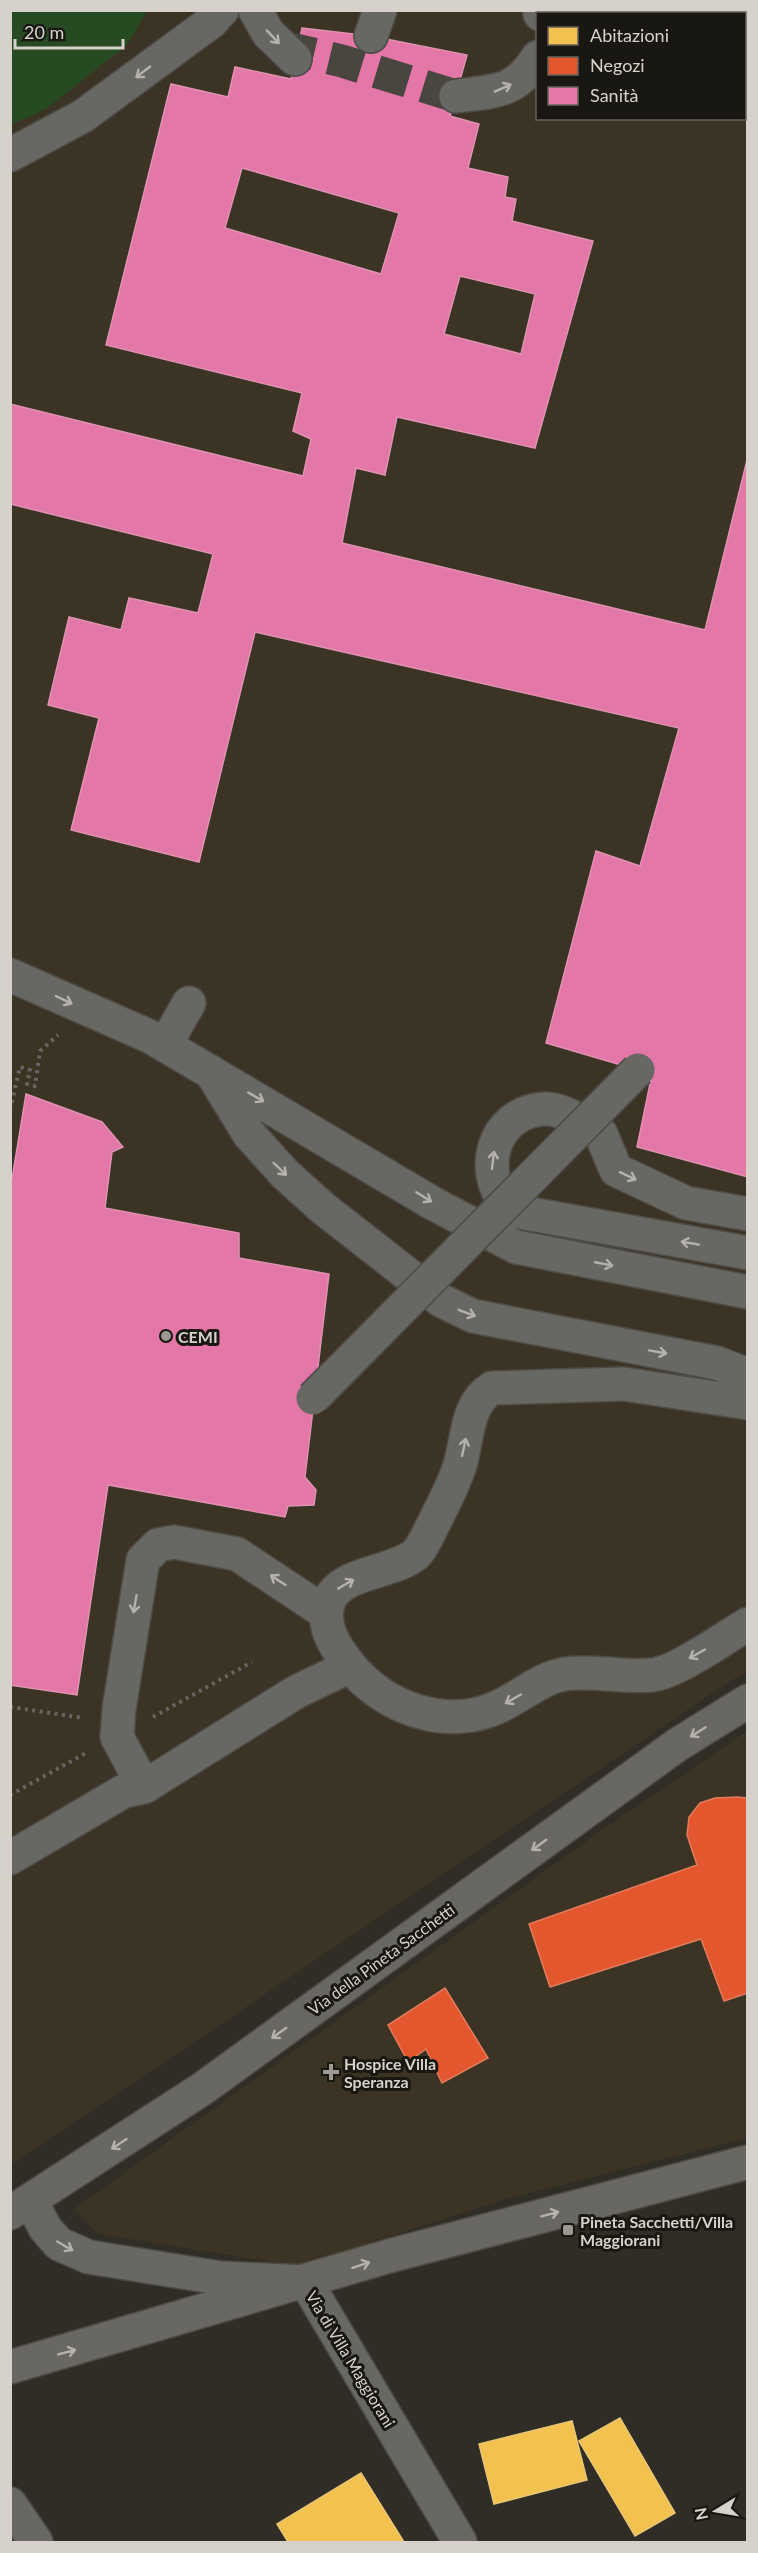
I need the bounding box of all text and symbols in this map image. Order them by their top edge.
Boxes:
scale bar [15,12,123,50]
legend [536,12,746,120]
text: 20 m [24,21,64,43]
text: Abitazioni [590,24,669,46]
one-way arrow [265,29,279,44]
text: Negozi [590,54,645,76]
one-way arrow [136,66,152,79]
one-way arrow [494,82,512,93]
text: Sanità [590,84,638,106]
one-way arrow [54,994,72,1006]
one-way arrow [247,1092,264,1104]
one-way arrow [487,1151,498,1171]
one-way arrow [273,1161,288,1176]
one-way arrow [618,1170,636,1182]
one-way arrow [415,1191,431,1203]
one-way arrow [681,1237,700,1248]
one-way arrow [594,1259,614,1270]
one-way arrow [457,1308,476,1319]
place label: CEMI [178,1327,218,1346]
marker: CEMI [159,1329,173,1343]
one-way arrow [648,1347,667,1358]
one-way arrow [458,1438,470,1457]
one-way arrow [269,1574,286,1587]
one-way arrow [337,1578,354,1590]
one-way arrow [130,1594,141,1614]
one-way arrow [689,1648,706,1660]
one-way arrow [505,1693,522,1705]
one-way arrow [690,1726,707,1738]
one-way arrow [532,1838,548,1851]
street label: Via della Pineta Sacchetti [304,1900,458,2018]
one-way arrow [272,2027,288,2039]
place label: Hospice Villa Speranza [344,2054,436,2091]
marker: Hospice Villa Speranza [322,2063,340,2081]
one-way arrow [111,2138,128,2150]
one-way arrow [540,2208,559,2219]
place label: Pineta Sacchetti/Villa Maggiorani [580,2212,733,2249]
marker: Pineta Sacchetti/Villa Maggiorani [561,2223,575,2237]
one-way arrow [56,2240,73,2252]
one-way arrow [351,2258,370,2269]
street label: Via di Villa Maggiorani [303,2287,399,2431]
one-way arrow [57,2345,76,2357]
north arrow [686,2481,746,2541]
text: N [690,2506,711,2522]

